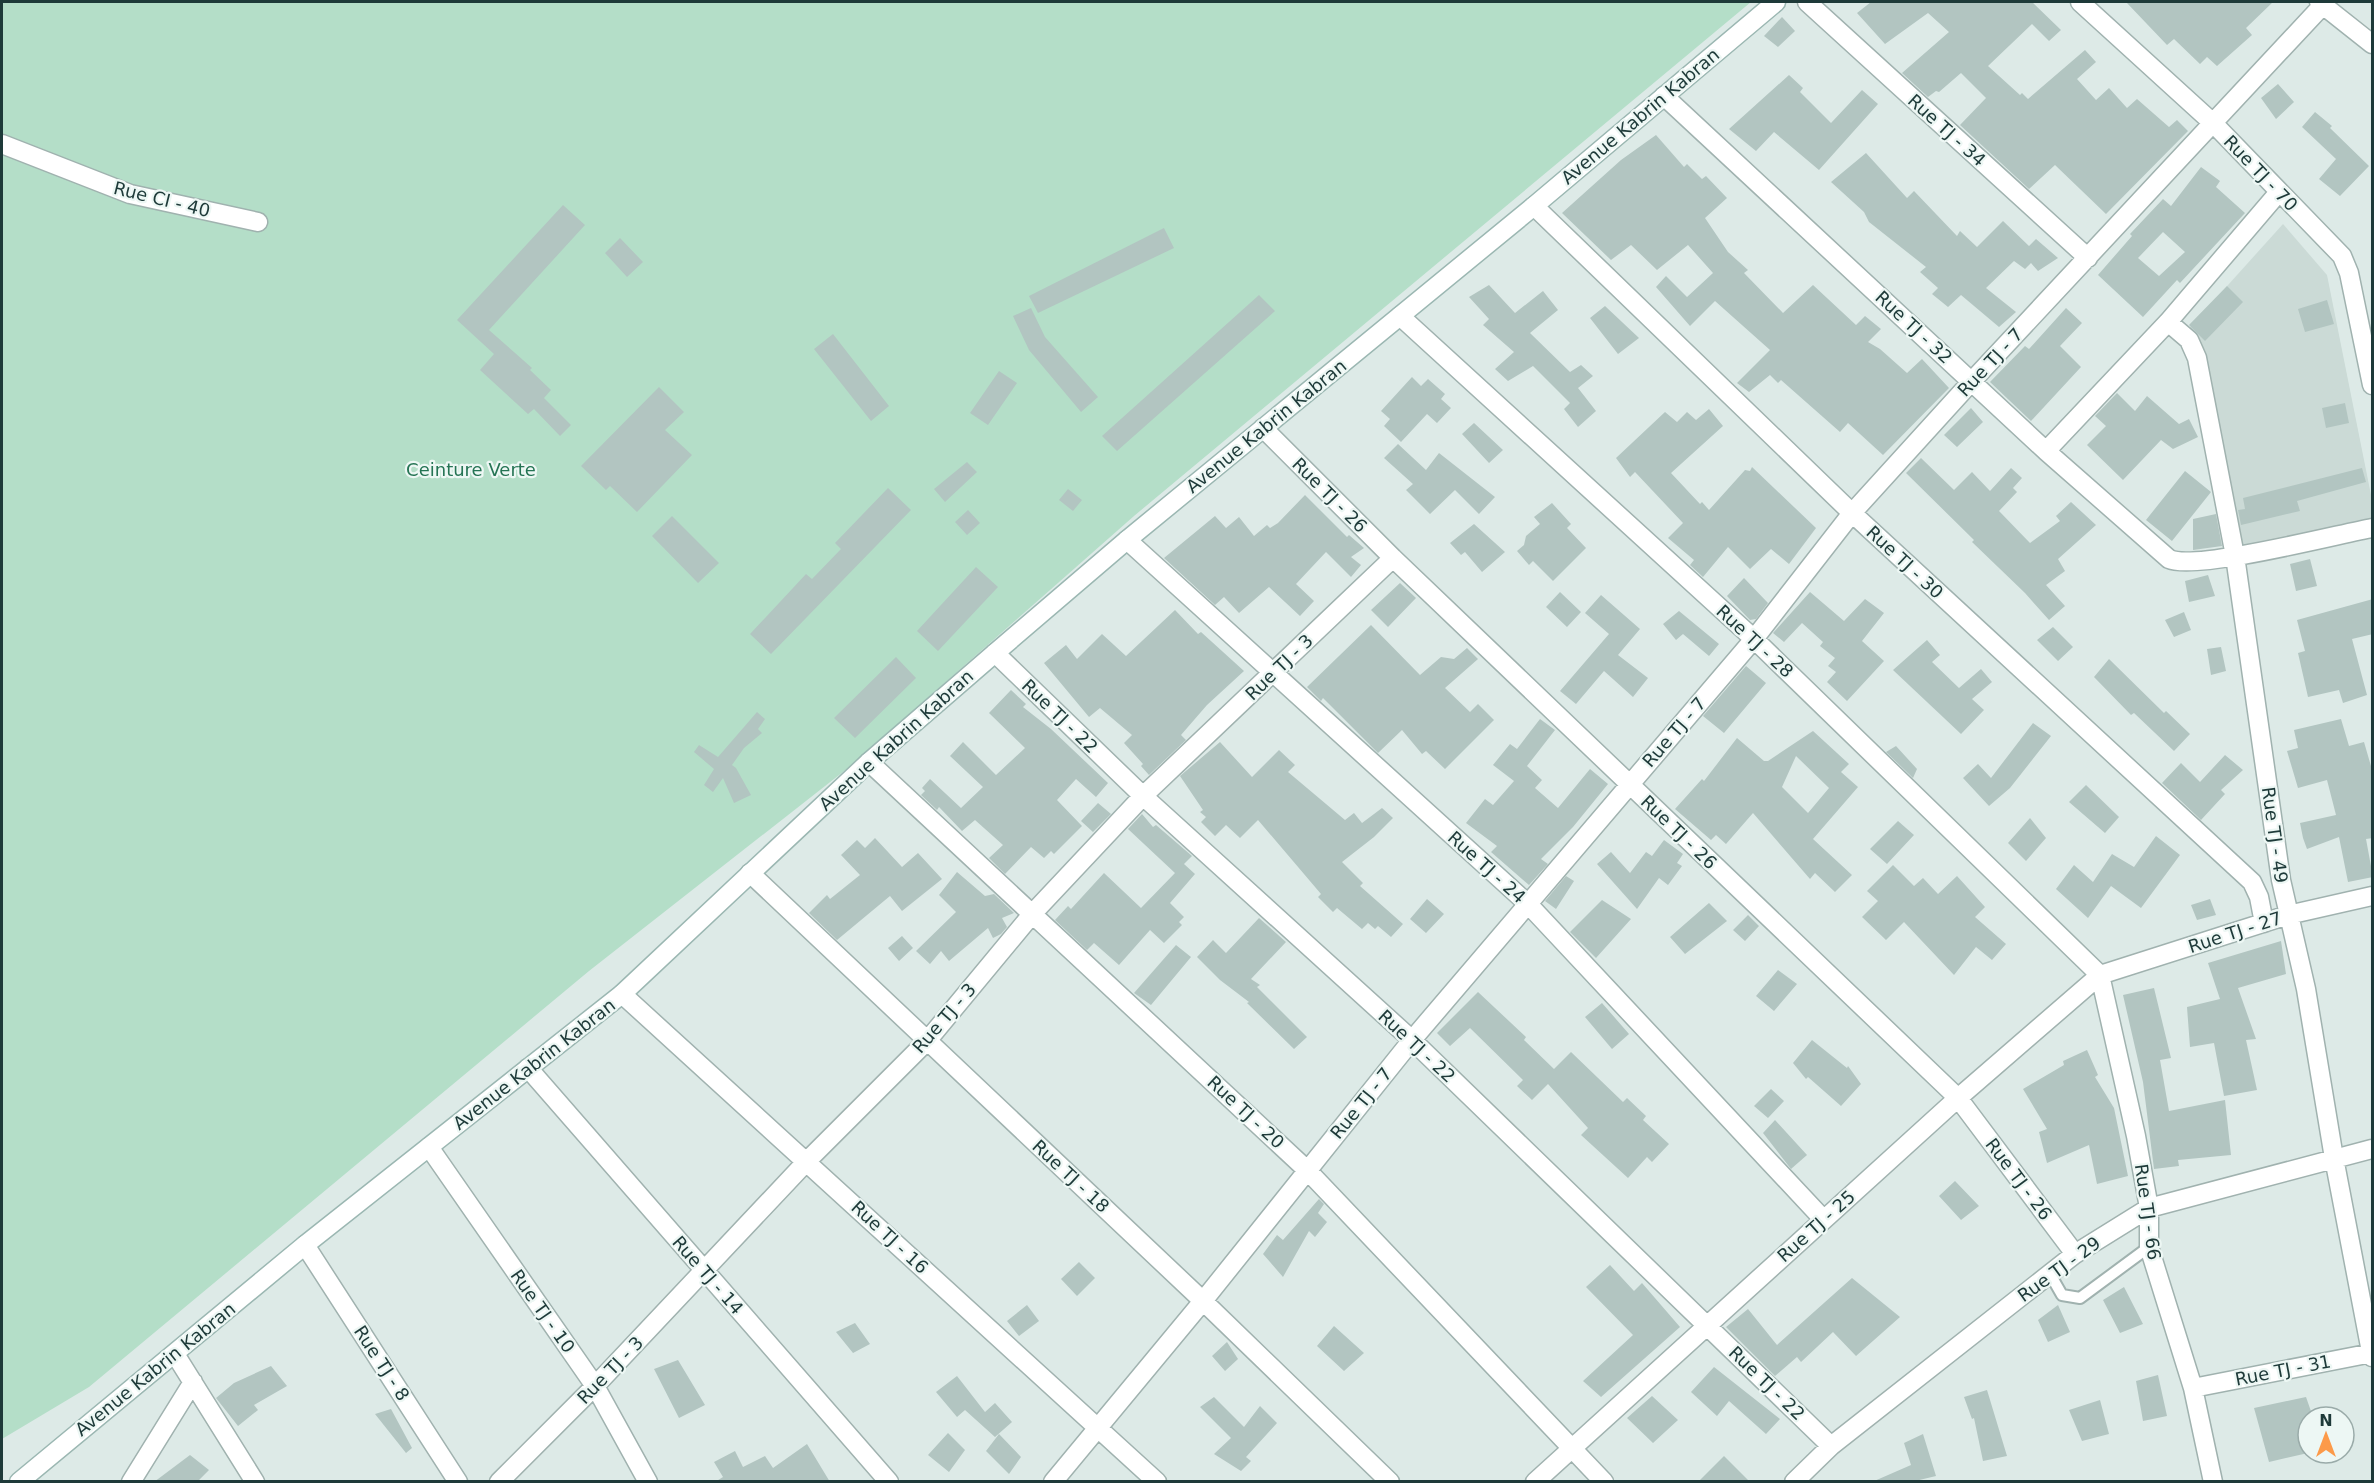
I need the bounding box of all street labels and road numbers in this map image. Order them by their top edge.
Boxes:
street label: Avenue Kabrin Kabran [1557,44,1723,188]
street label: Rue TJ - 34 [1904,90,1990,170]
street label: Rue TJ - 70 [2220,131,2302,215]
street label: Rue CI - 40 [112,177,212,221]
street label: Rue TJ - 32 [1871,286,1957,368]
street label: Rue TJ - 7 [1953,324,2027,400]
street label: Avenue Kabrin Kabran [1182,355,1350,497]
street label: Rue TJ - 26 [1288,453,1372,537]
street label: Rue TJ - 30 [1862,521,1948,603]
street label: Rue TJ - 28 [1712,600,1798,682]
street label: Rue TJ - 3 [1241,630,1317,704]
street label: Avenue Kabrin Kabran [815,665,977,815]
street label: Rue TJ - 22 [1018,675,1102,757]
street label: Rue TJ - 7 [1638,693,1710,771]
street label: Rue TJ - 49 [2258,785,2292,885]
street label: Rue TJ - 26 [1637,791,1721,873]
street label: Rue TJ - 24 [1444,827,1530,907]
street label: Rue TJ - 27 [2186,907,2284,957]
street label: Rue TJ - 3 [908,979,980,1057]
street label: Avenue Kabrin Kabran [449,994,619,1134]
street label: Rue TJ - 22 [1374,1005,1460,1087]
street label: Rue TJ - 7 [1326,1063,1396,1143]
street label: Rue TJ - 20 [1203,1071,1289,1153]
street label: Rue TJ - 26 [1981,1134,2057,1224]
street label: Rue TJ - 18 [1028,1135,1114,1217]
street label: Rue TJ - 66 [2131,1162,2165,1262]
street label: Rue TJ - 25 [1773,1186,1859,1266]
street label: Rue TJ - 16 [847,1196,933,1278]
street label: Rue TJ - 14 [668,1231,748,1319]
street label: Rue TJ - 29 [2014,1232,2104,1306]
street label: Rue TJ - 10 [507,1265,579,1357]
street label: Avenue Kabrin Kabran [71,1298,239,1440]
street label: Rue TJ - 8 [350,1321,414,1405]
street label: Rue TJ - 3 [573,1332,647,1408]
street label: Rue TJ - 22 [1725,1342,1809,1424]
street label: Rue TJ - 31 [2233,1350,2333,1390]

